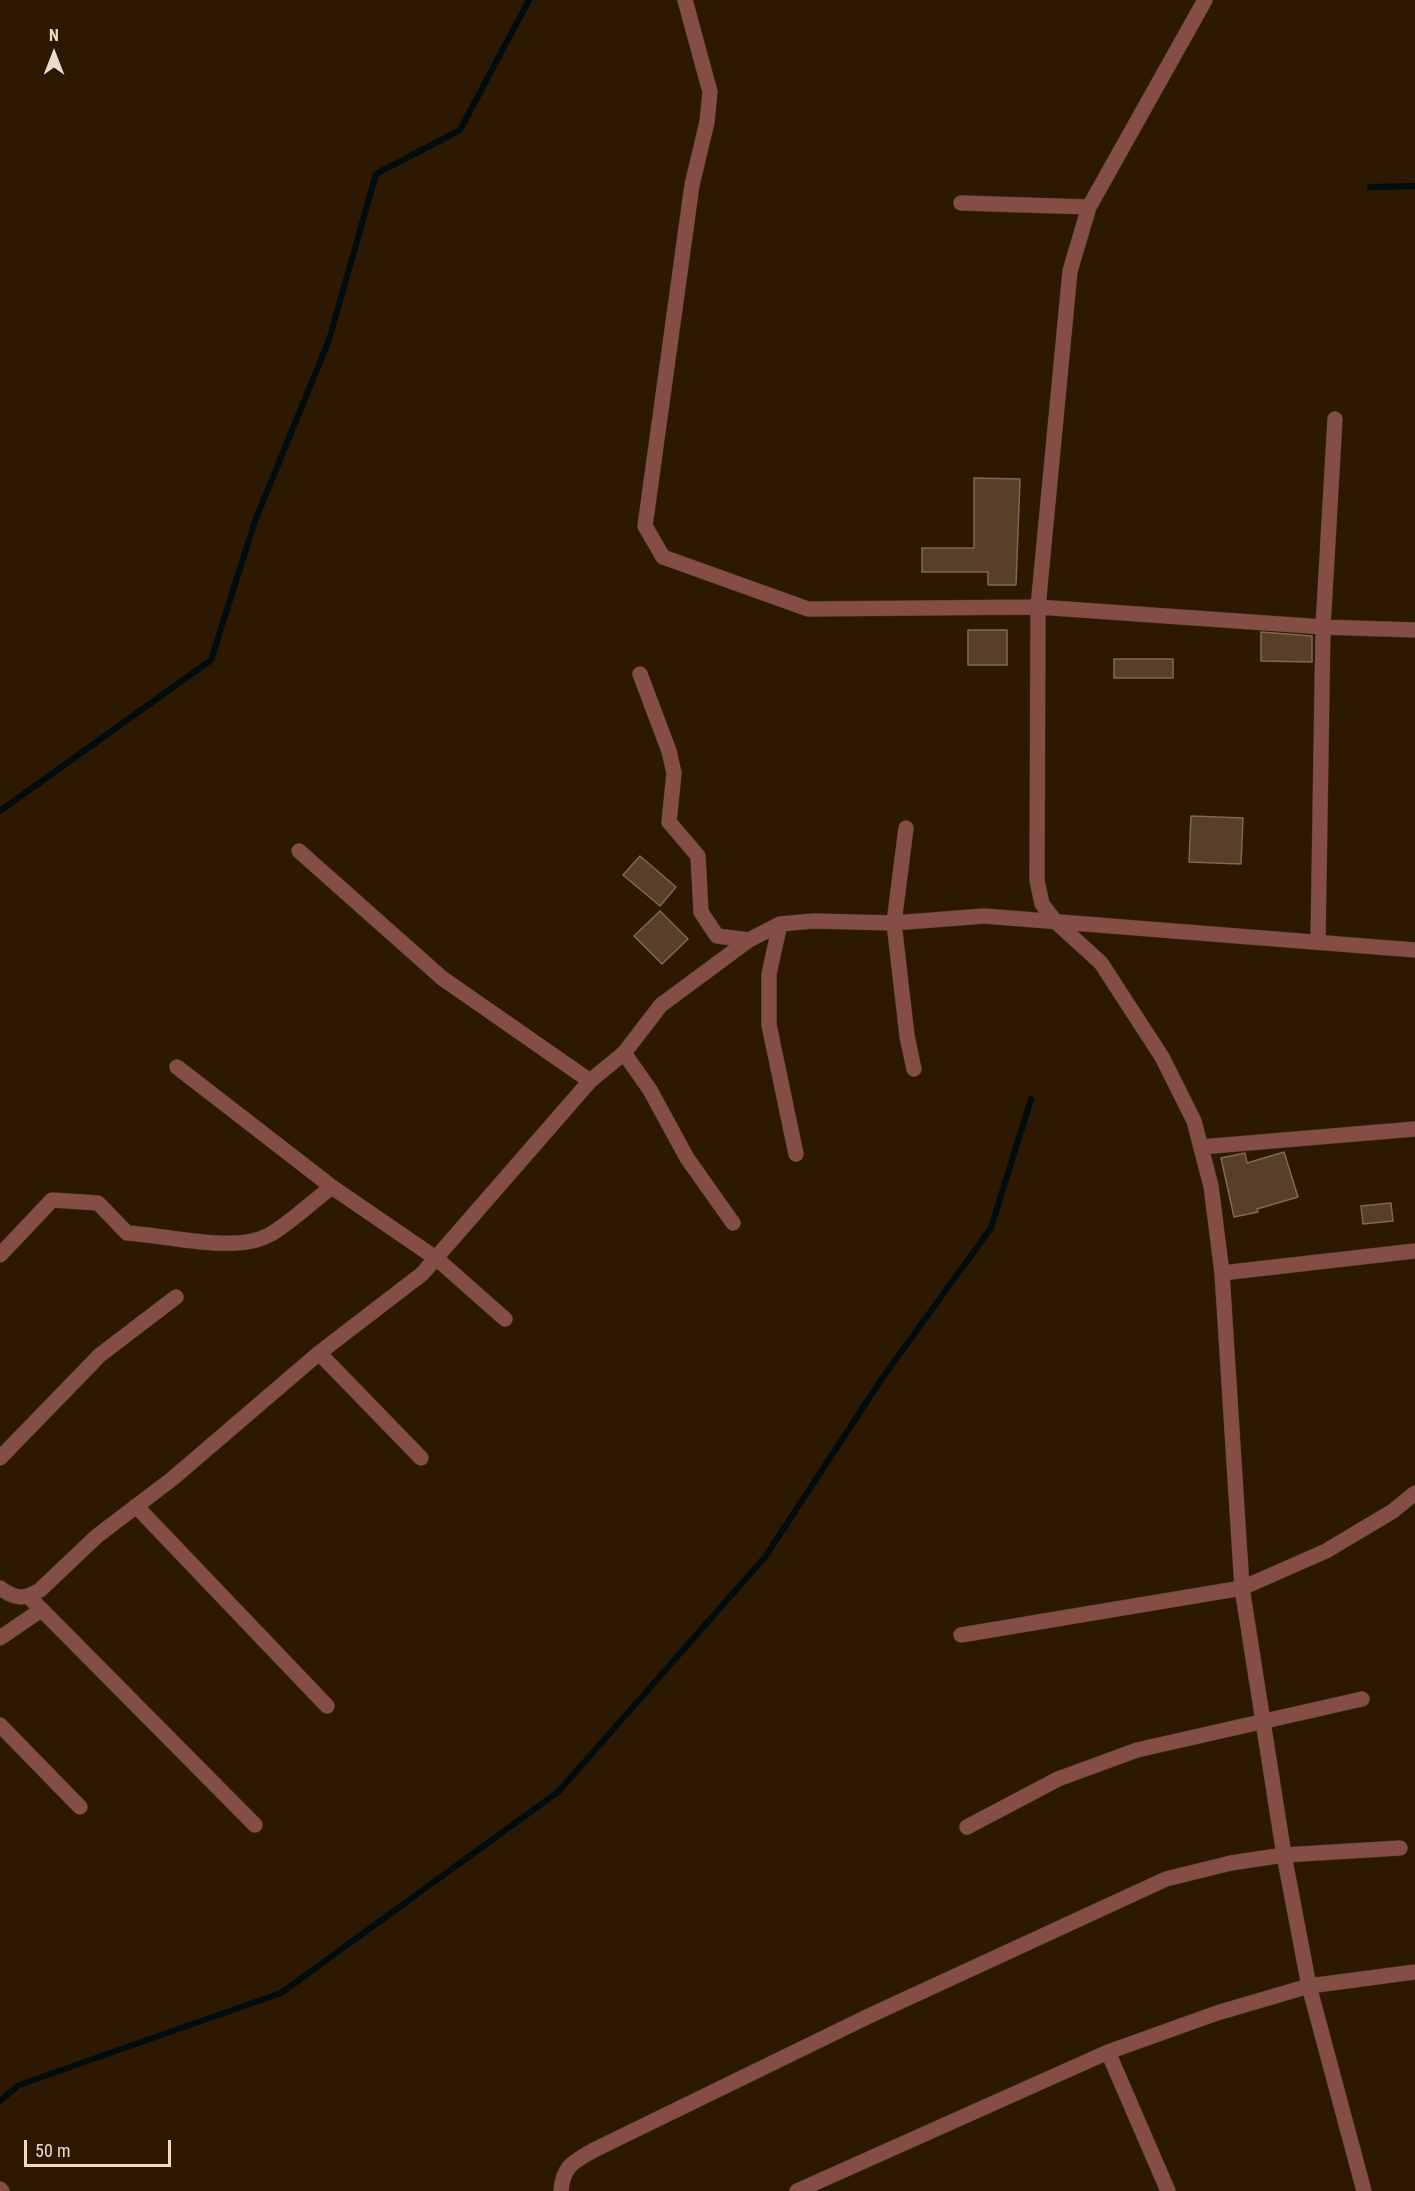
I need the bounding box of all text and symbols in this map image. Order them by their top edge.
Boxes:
north arrow [24,24,84,84]
text: N [49,26,59,45]
scale bar [27,2128,174,2166]
text: 50 m [35,2140,70,2161]

